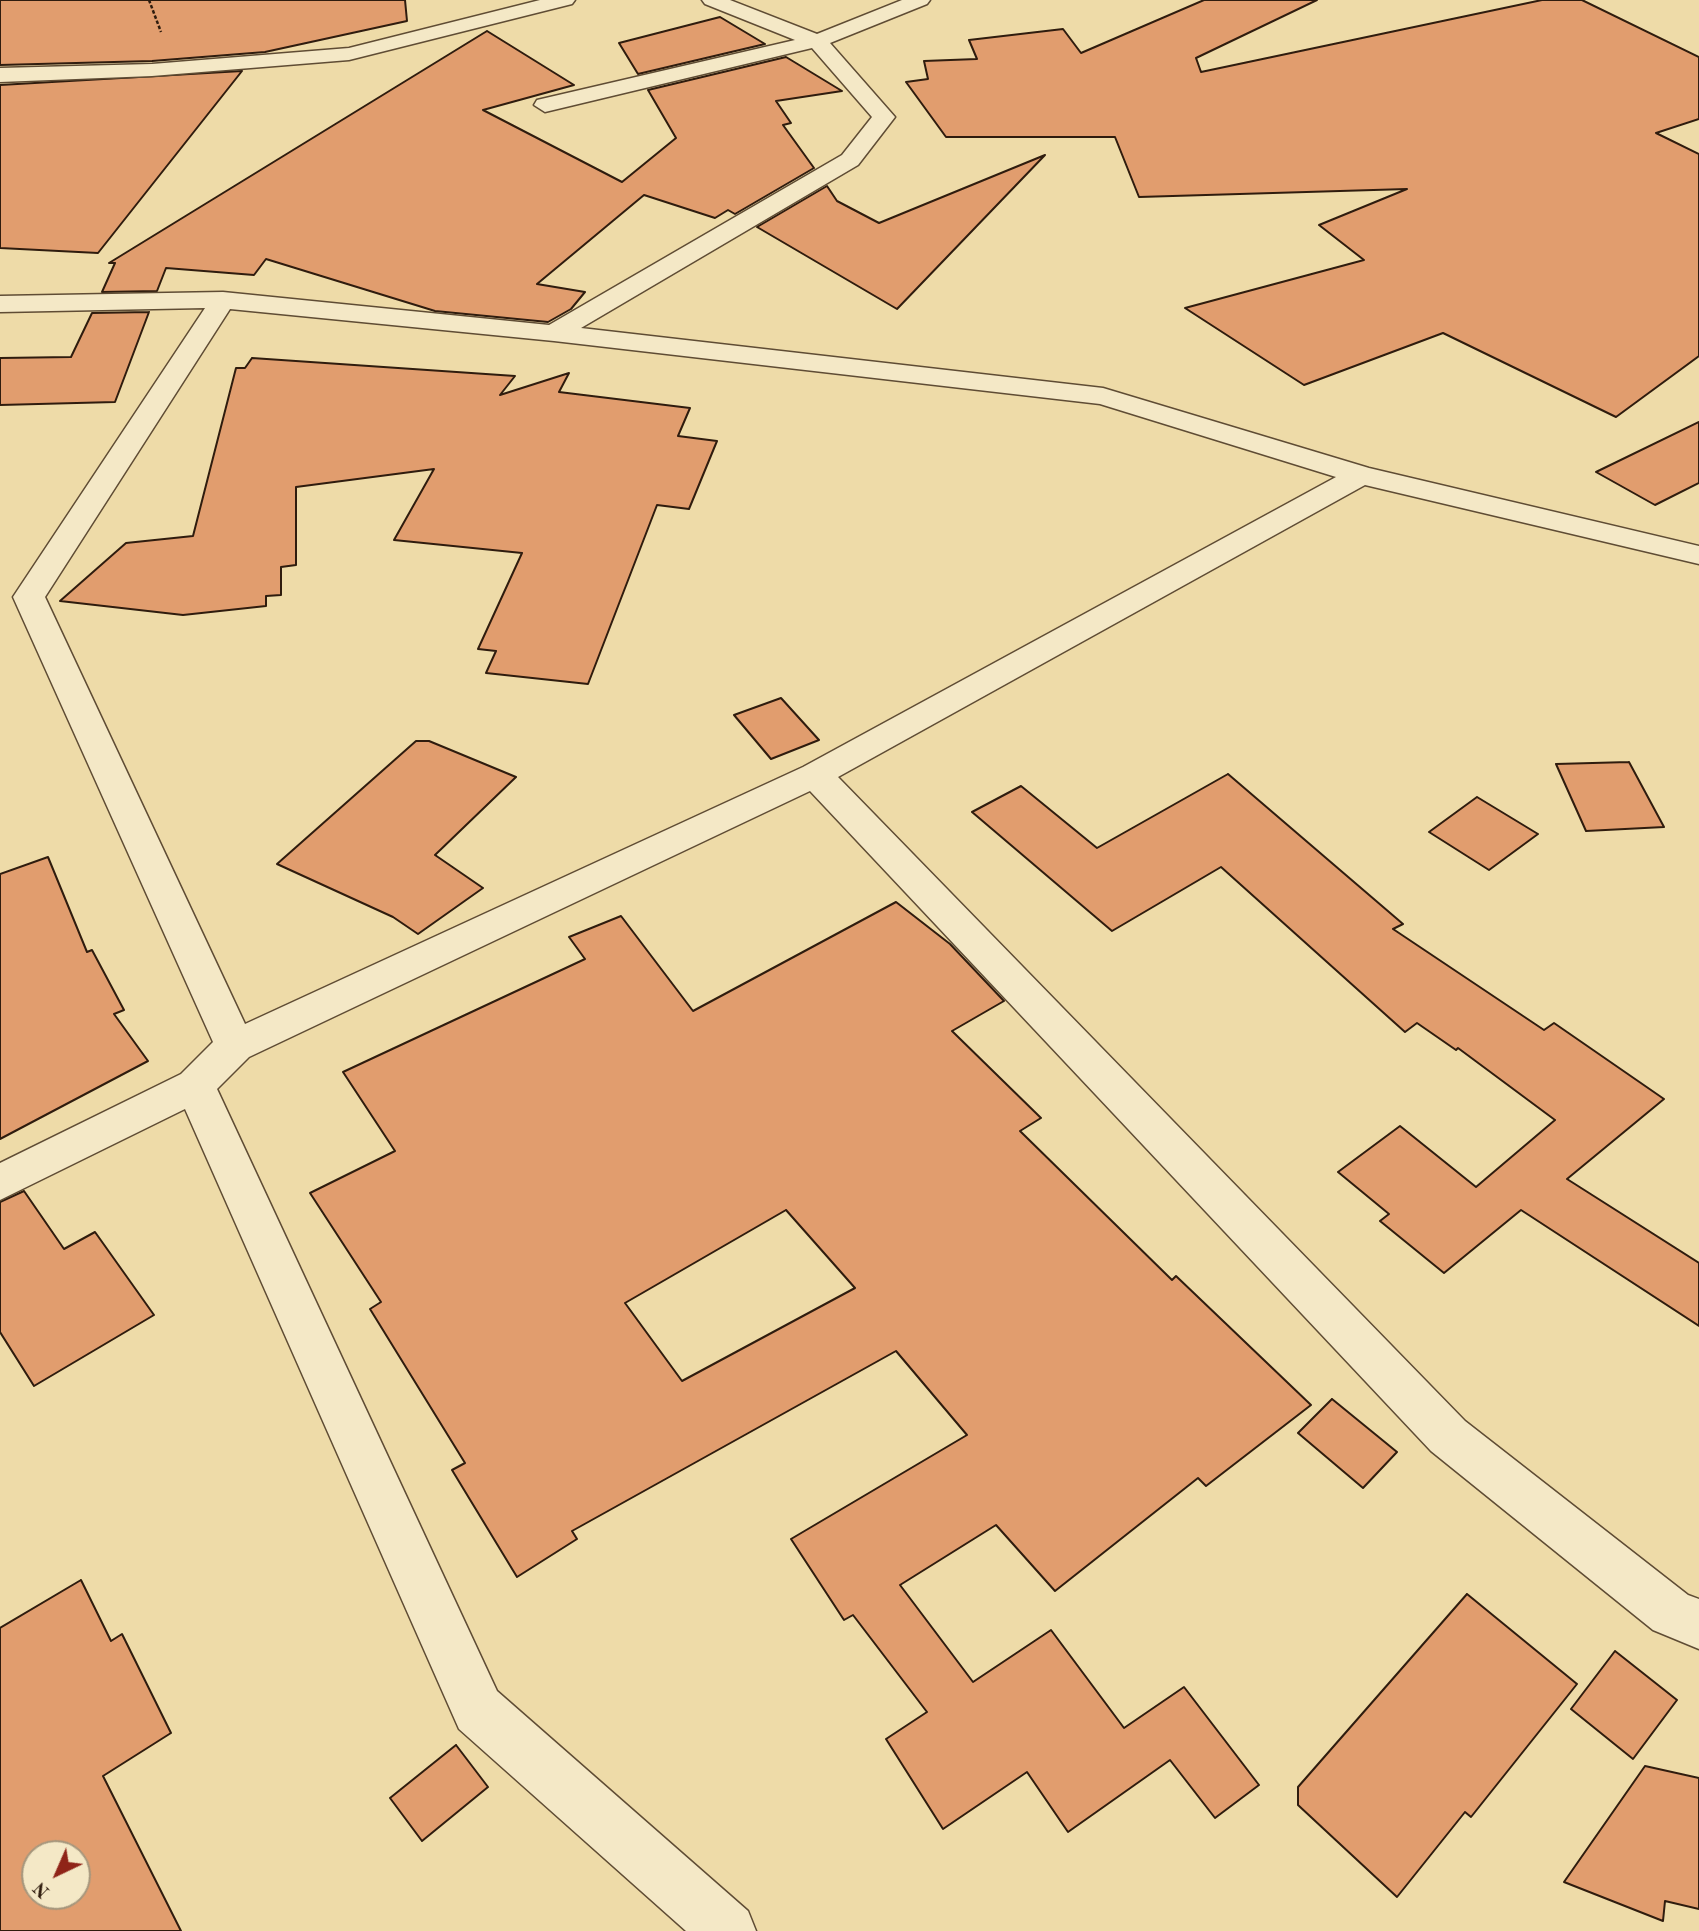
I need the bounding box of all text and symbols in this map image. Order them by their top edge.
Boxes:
north arrow [21,1840,91,1910]
text: N [31,1877,54,1901]

